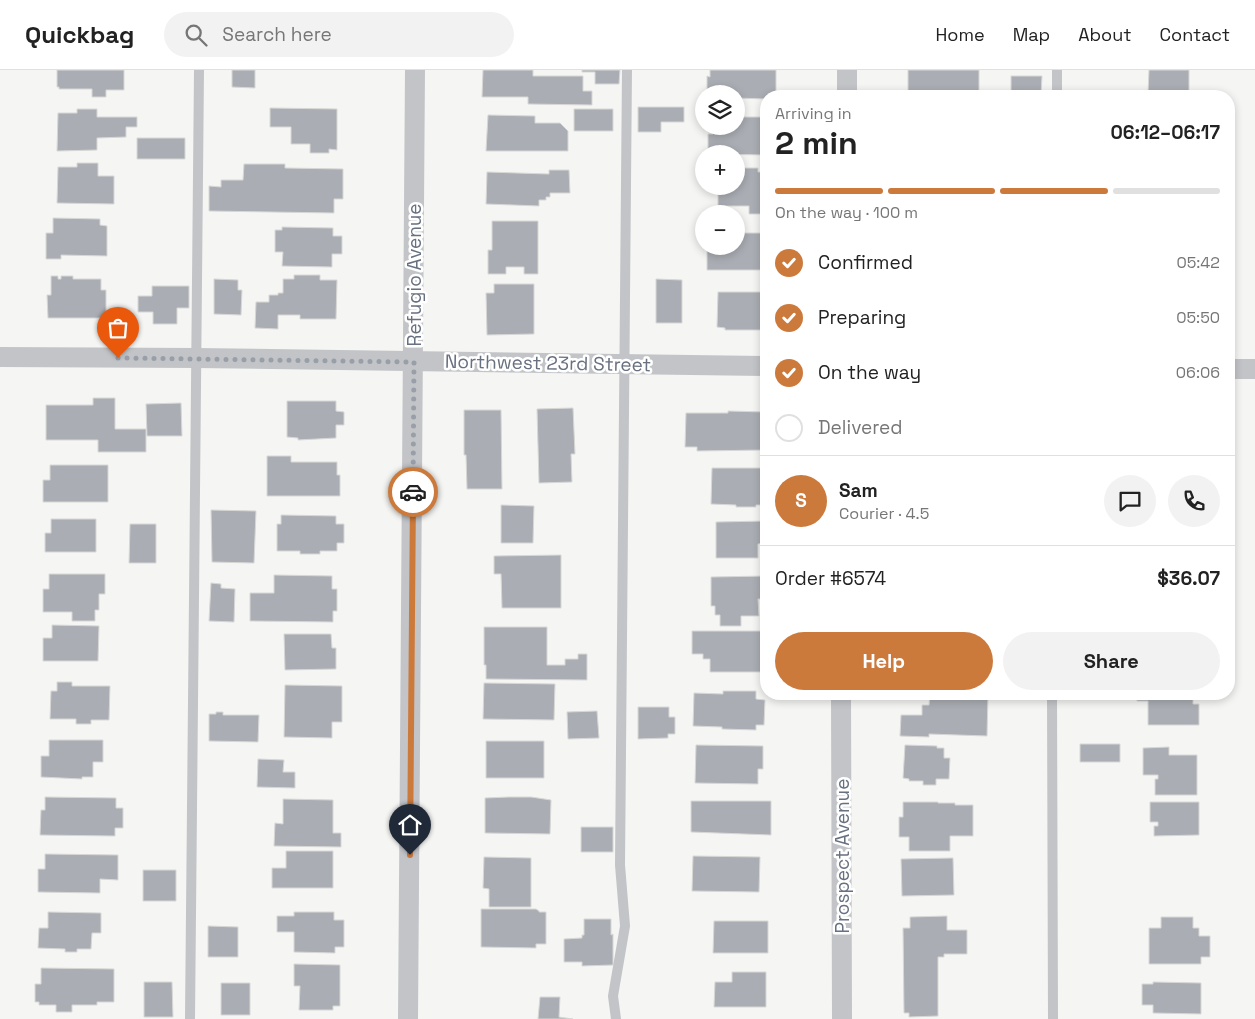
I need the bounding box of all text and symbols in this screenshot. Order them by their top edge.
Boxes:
search box [164,12,514,57]
text: Quickbag [25,19,134,50]
icon: search [182,21,210,49]
text: Search here [222,22,332,47]
text: Home [936,23,985,46]
text: Map [1013,23,1050,46]
text: About [1078,23,1132,46]
text: Contact [1160,23,1230,46]
map controls [695,85,745,255]
button: layers [695,85,745,135]
text: Arriving in [775,103,852,124]
text: 06:12–06:17 [1110,120,1220,145]
text: 2 min [775,123,858,163]
button: + [695,145,745,195]
text: On the way · 100 m [775,202,918,223]
street label: Refugio Avenue [402,203,427,347]
button: − [695,205,745,255]
icon: check [775,249,803,277]
text: Confirmed [818,250,913,275]
text: 05:42 [1176,252,1220,273]
icon: check [775,304,803,332]
text: Preparing [818,305,906,330]
pin [97,307,139,358]
text: 05:50 [1176,307,1220,328]
icon: bag [104,314,132,342]
street label: Northwest 23rd Street [445,349,651,377]
icon: check [775,359,803,387]
text: On the way [818,360,921,385]
text: 06:06 [1176,362,1220,383]
text: Delivered [818,415,903,440]
courier [388,467,438,517]
button: chat [1104,475,1156,527]
button: phone [1168,475,1220,527]
icon: car [399,478,427,506]
text: Sam [839,478,878,503]
text: S [795,488,807,513]
text: Courier · 4.5 [839,503,929,524]
text: Order #6574 [775,566,886,591]
text: $36.07 [1157,566,1220,591]
button: Help [775,632,993,690]
button: Share [1003,632,1220,690]
street label: Prospect Avenue [830,779,855,933]
pin [389,804,431,855]
icon: home [396,811,424,839]

